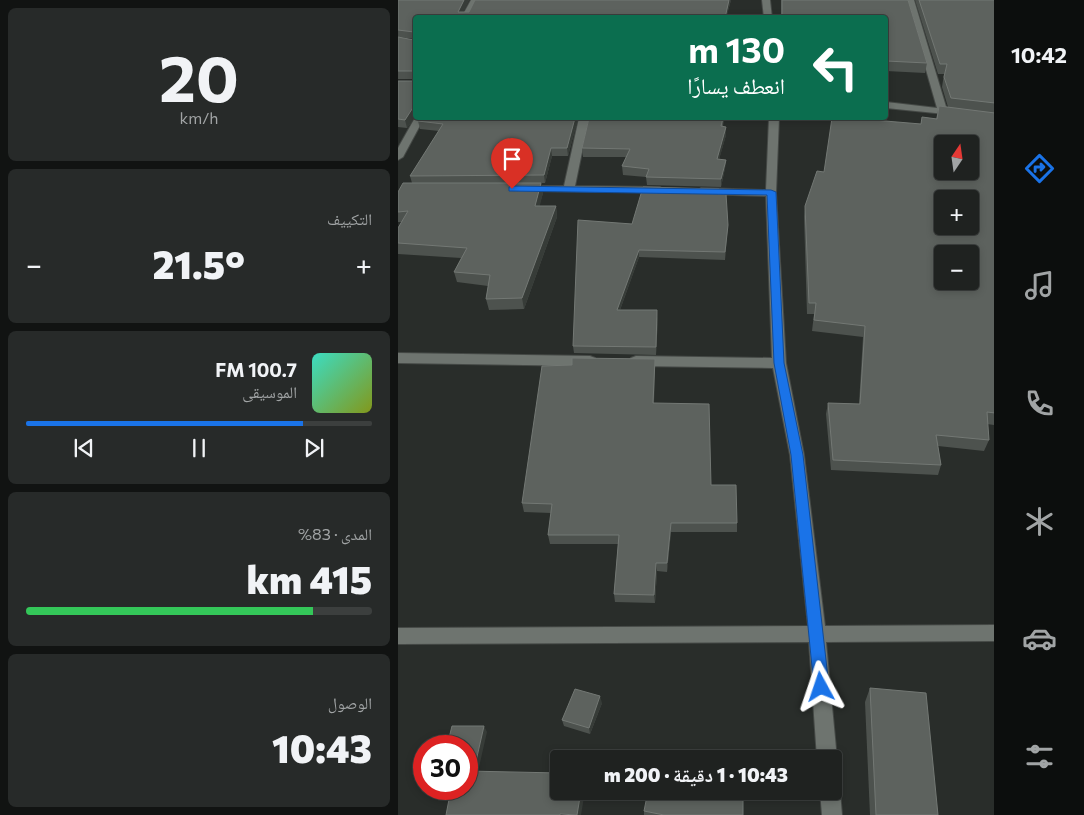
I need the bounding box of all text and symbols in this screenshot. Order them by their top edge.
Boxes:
text: 130 m [688,27,785,70]
icon: left [803,35,868,100]
text: 20 [159,36,239,115]
text: 10:42 [1011,41,1067,68]
text: انعطف يسارًا [687,72,785,99]
text: km/h [180,108,218,127]
north arrow [934,135,979,180]
map controls [934,135,979,290]
pin [491,138,533,189]
icon: arrive [498,145,526,173]
icon: directions [1022,151,1057,186]
button: + [934,190,979,235]
text: التكييف [327,209,372,228]
text: 21.5° [152,240,245,287]
button: − [934,245,979,290]
text: − [26,247,42,281]
text: + [356,247,372,281]
icon: music [1022,268,1057,303]
text: 100.7 FM [215,358,297,381]
text: الموسيقى [242,382,297,401]
icon: phone [1022,386,1057,421]
icon: previous [70,434,98,462]
icon: pause [185,434,213,462]
icon: next [300,434,328,462]
icon: climate [1022,504,1057,539]
text: المدى · 83% [298,524,372,543]
text: 415 km [247,555,372,602]
icon: car [1022,621,1057,656]
position arrow [794,660,846,712]
text: الوصول [328,693,372,712]
text: 10:43 [272,724,372,771]
speed limit sign: 30 [413,735,478,800]
icon: filters [1022,739,1057,774]
text: 10:43 · 1 دقيقة · 200 m [604,763,788,786]

